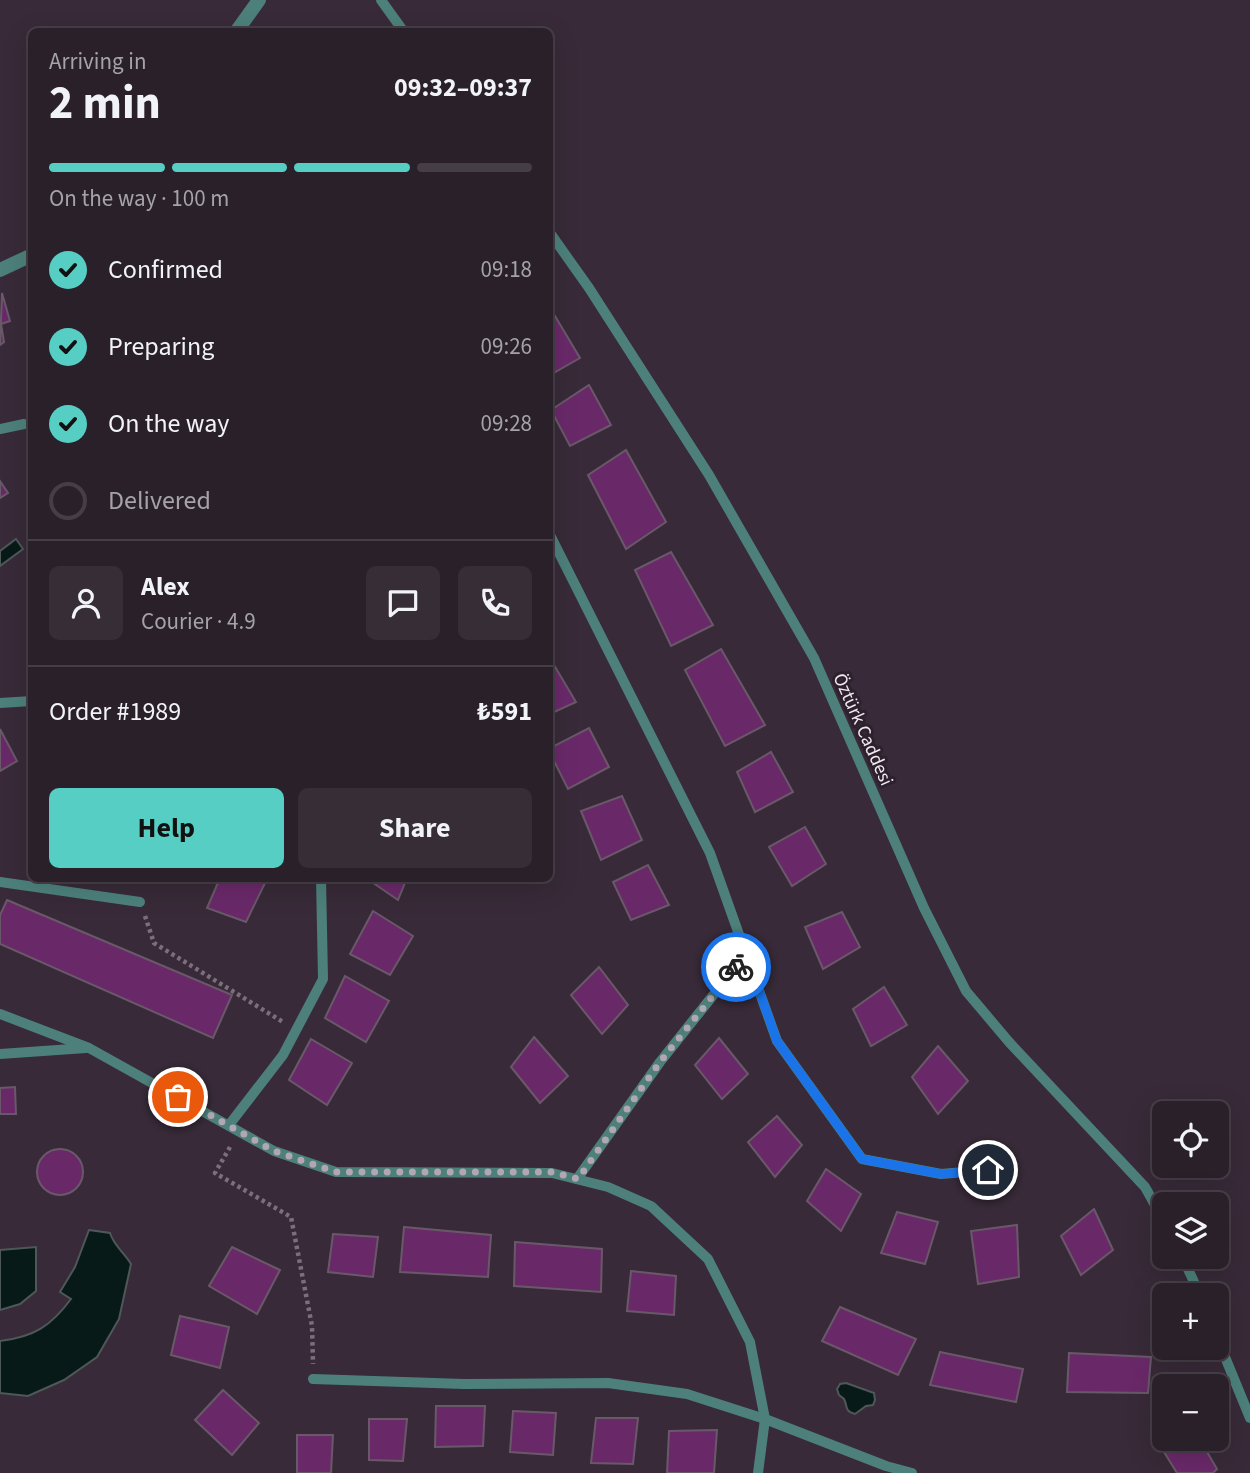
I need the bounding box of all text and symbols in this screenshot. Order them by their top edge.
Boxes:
text: Arriving in [49,45,147,78]
text: 09:32–09:37 [394,69,532,106]
text: 2 min [49,71,161,136]
text: On the way · 100 m [49,182,229,215]
icon: check [49,251,87,289]
text: Confirmed [108,251,223,288]
text: 09:18 [481,253,532,286]
icon: check [49,328,87,366]
text: Preparing [108,328,214,365]
text: 09:26 [481,330,532,363]
icon: check [49,405,87,443]
text: On the way [108,405,229,442]
text: 09:28 [481,407,532,440]
text: Delivered [108,482,211,519]
button: person [49,566,123,640]
button: chat [366,566,440,640]
button: phone [458,566,532,640]
text: Alex [141,568,190,605]
text: Courier · 4.9 [141,605,256,638]
street label: Öztürk Caddesi [826,669,900,790]
text: Order #1989 [49,693,181,730]
text: ₺591 [477,693,532,730]
button: Help [49,788,284,868]
button: Share [298,788,532,868]
courier [701,932,771,1002]
icon: bike [717,948,755,986]
pin [148,1067,208,1127]
icon: bag [159,1078,197,1116]
map controls [1152,1101,1229,1451]
button: locate [1152,1101,1229,1178]
pin [958,1140,1018,1200]
icon: home [969,1151,1007,1189]
button: layers [1152,1192,1229,1269]
button: + [1152,1283,1229,1360]
button: − [1152,1374,1229,1451]

